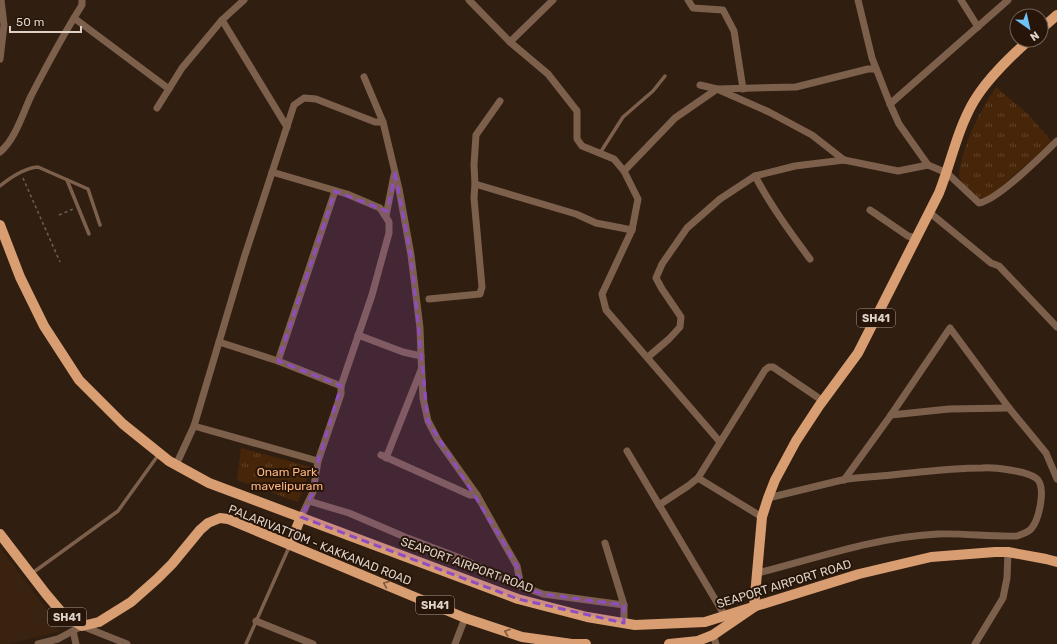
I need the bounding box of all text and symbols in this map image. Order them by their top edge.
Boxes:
scale bar [10,8,81,34]
north arrow [1009,8,1049,48]
text: 50 m [16,15,44,29]
text: N [1027,28,1041,44]
road number: SH41 [857,309,895,327]
park label: Onam Park mavelipuram [251,465,323,493]
street label: PALARIVATTOM - KAKKANAD ROAD [226,502,414,588]
street label: SEAPORT AIRPORT ROAD [399,534,535,596]
street label: SEAPORT AIRPORT ROAD [715,557,853,611]
one-way arrow [382,581,389,589]
road number: SH41 [416,596,454,614]
road number: SH41 [48,608,86,626]
one-way arrow [503,628,510,637]

